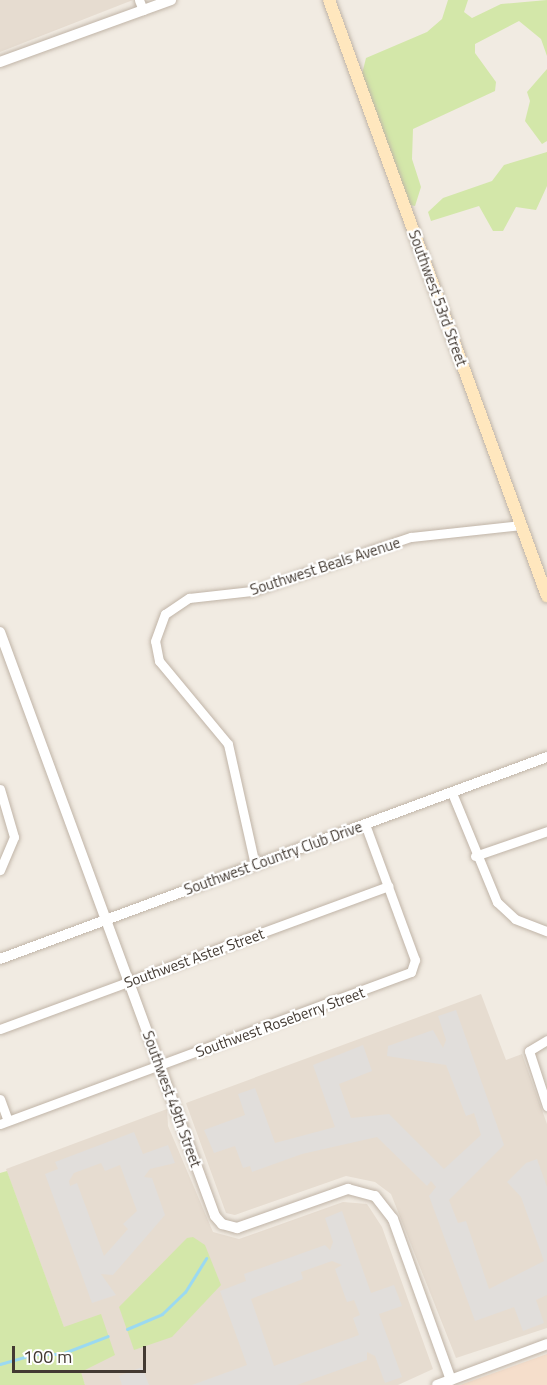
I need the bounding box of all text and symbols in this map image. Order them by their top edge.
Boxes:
street label: Southwest 53rd Street [405,228,471,368]
street label: Southwest Beals Avenue [248,533,402,599]
street label: Southwest Country Club Drive [181,817,365,899]
street label: Southwest Aster Street [122,924,266,992]
street label: Southwest Roseberry Street [193,983,367,1061]
street label: Southwest 49th Street [139,1028,205,1170]
scale bar [15,1334,148,1372]
text: 100 m [23,1343,72,1370]

